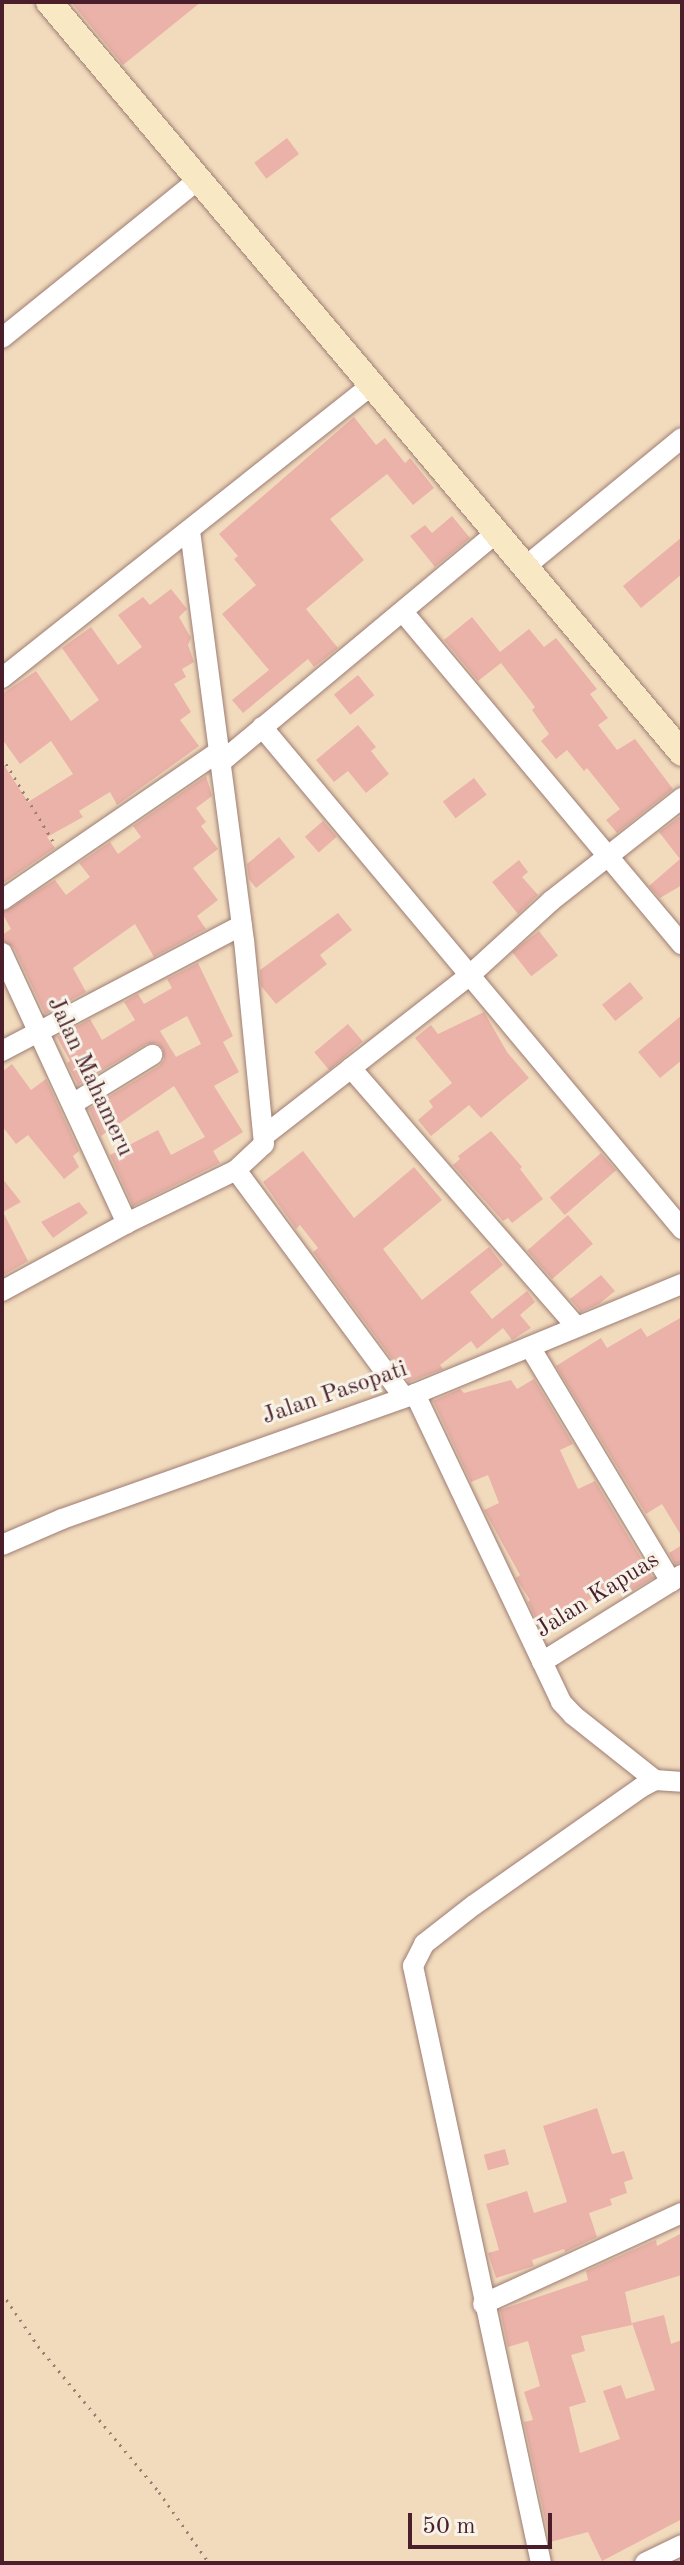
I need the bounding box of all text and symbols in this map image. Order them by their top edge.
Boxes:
street label: Jalan Mahameru [40,993,138,1161]
street label: Jalan Pasopati [259,1356,411,1432]
street label: Jalan Kapuas [531,1547,665,1645]
scale bar [412,2497,556,2547]
text: 50 m [422,2515,476,2539]

